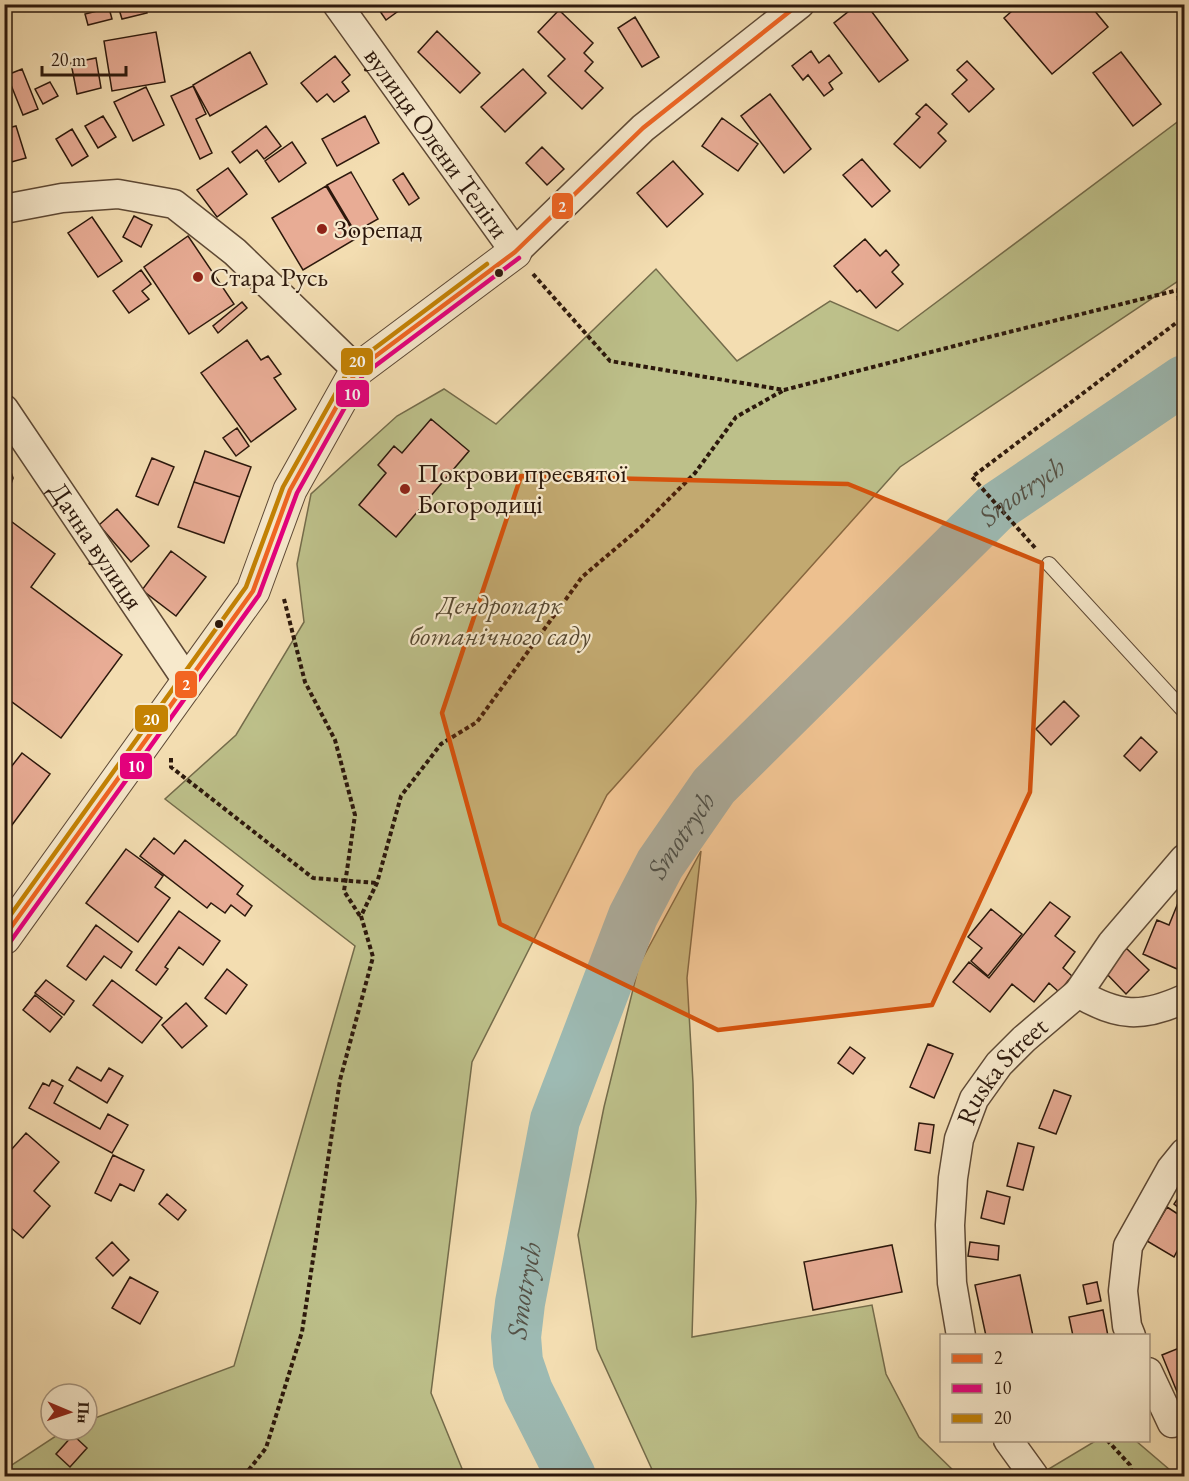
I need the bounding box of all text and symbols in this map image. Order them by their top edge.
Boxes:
scale bar [42,39,126,77]
street label: вулиця Олени Теліги [357,40,518,245]
text: 20 m [51,48,86,71]
line badge: 2 [551,192,574,220]
text: 2 [558,196,567,217]
place label: Зорепад [334,211,422,246]
marker: Зорепад [315,222,329,236]
place label: Стара Русь [210,259,328,294]
unlabelled marker [493,267,505,279]
marker: Стара Русь [191,270,205,284]
line badge: 20 [340,347,374,376]
text: 20 [349,351,366,372]
line badge: 10 [335,379,370,408]
text: 10 [344,384,361,405]
water label: Smotrych [969,448,1072,534]
place label: Покрови пресвятої Богородиці [417,455,628,521]
street label: Дачна вулиця [41,475,152,616]
marker: Покрови пресвятої Богородиці [398,482,412,496]
park label: Дендропарк ботанічного саду [409,587,591,653]
unlabelled marker [213,618,225,630]
line badge: 2 [174,670,198,699]
text: 2 [182,674,191,695]
line badge: 20 [134,704,169,733]
text: 20 [143,709,160,730]
line badge: 10 [119,752,153,780]
text: 10 [128,756,145,777]
water label: Smotrych [637,784,723,885]
street label: Ruska Street [948,1008,1055,1130]
water label: Smotrych [498,1239,549,1342]
legend [940,1334,1150,1442]
text: 2 [994,1346,1003,1369]
text: 10 [994,1376,1012,1399]
north arrow [39,1382,99,1442]
text: Пн [73,1401,94,1424]
text: 20 [994,1406,1012,1429]

